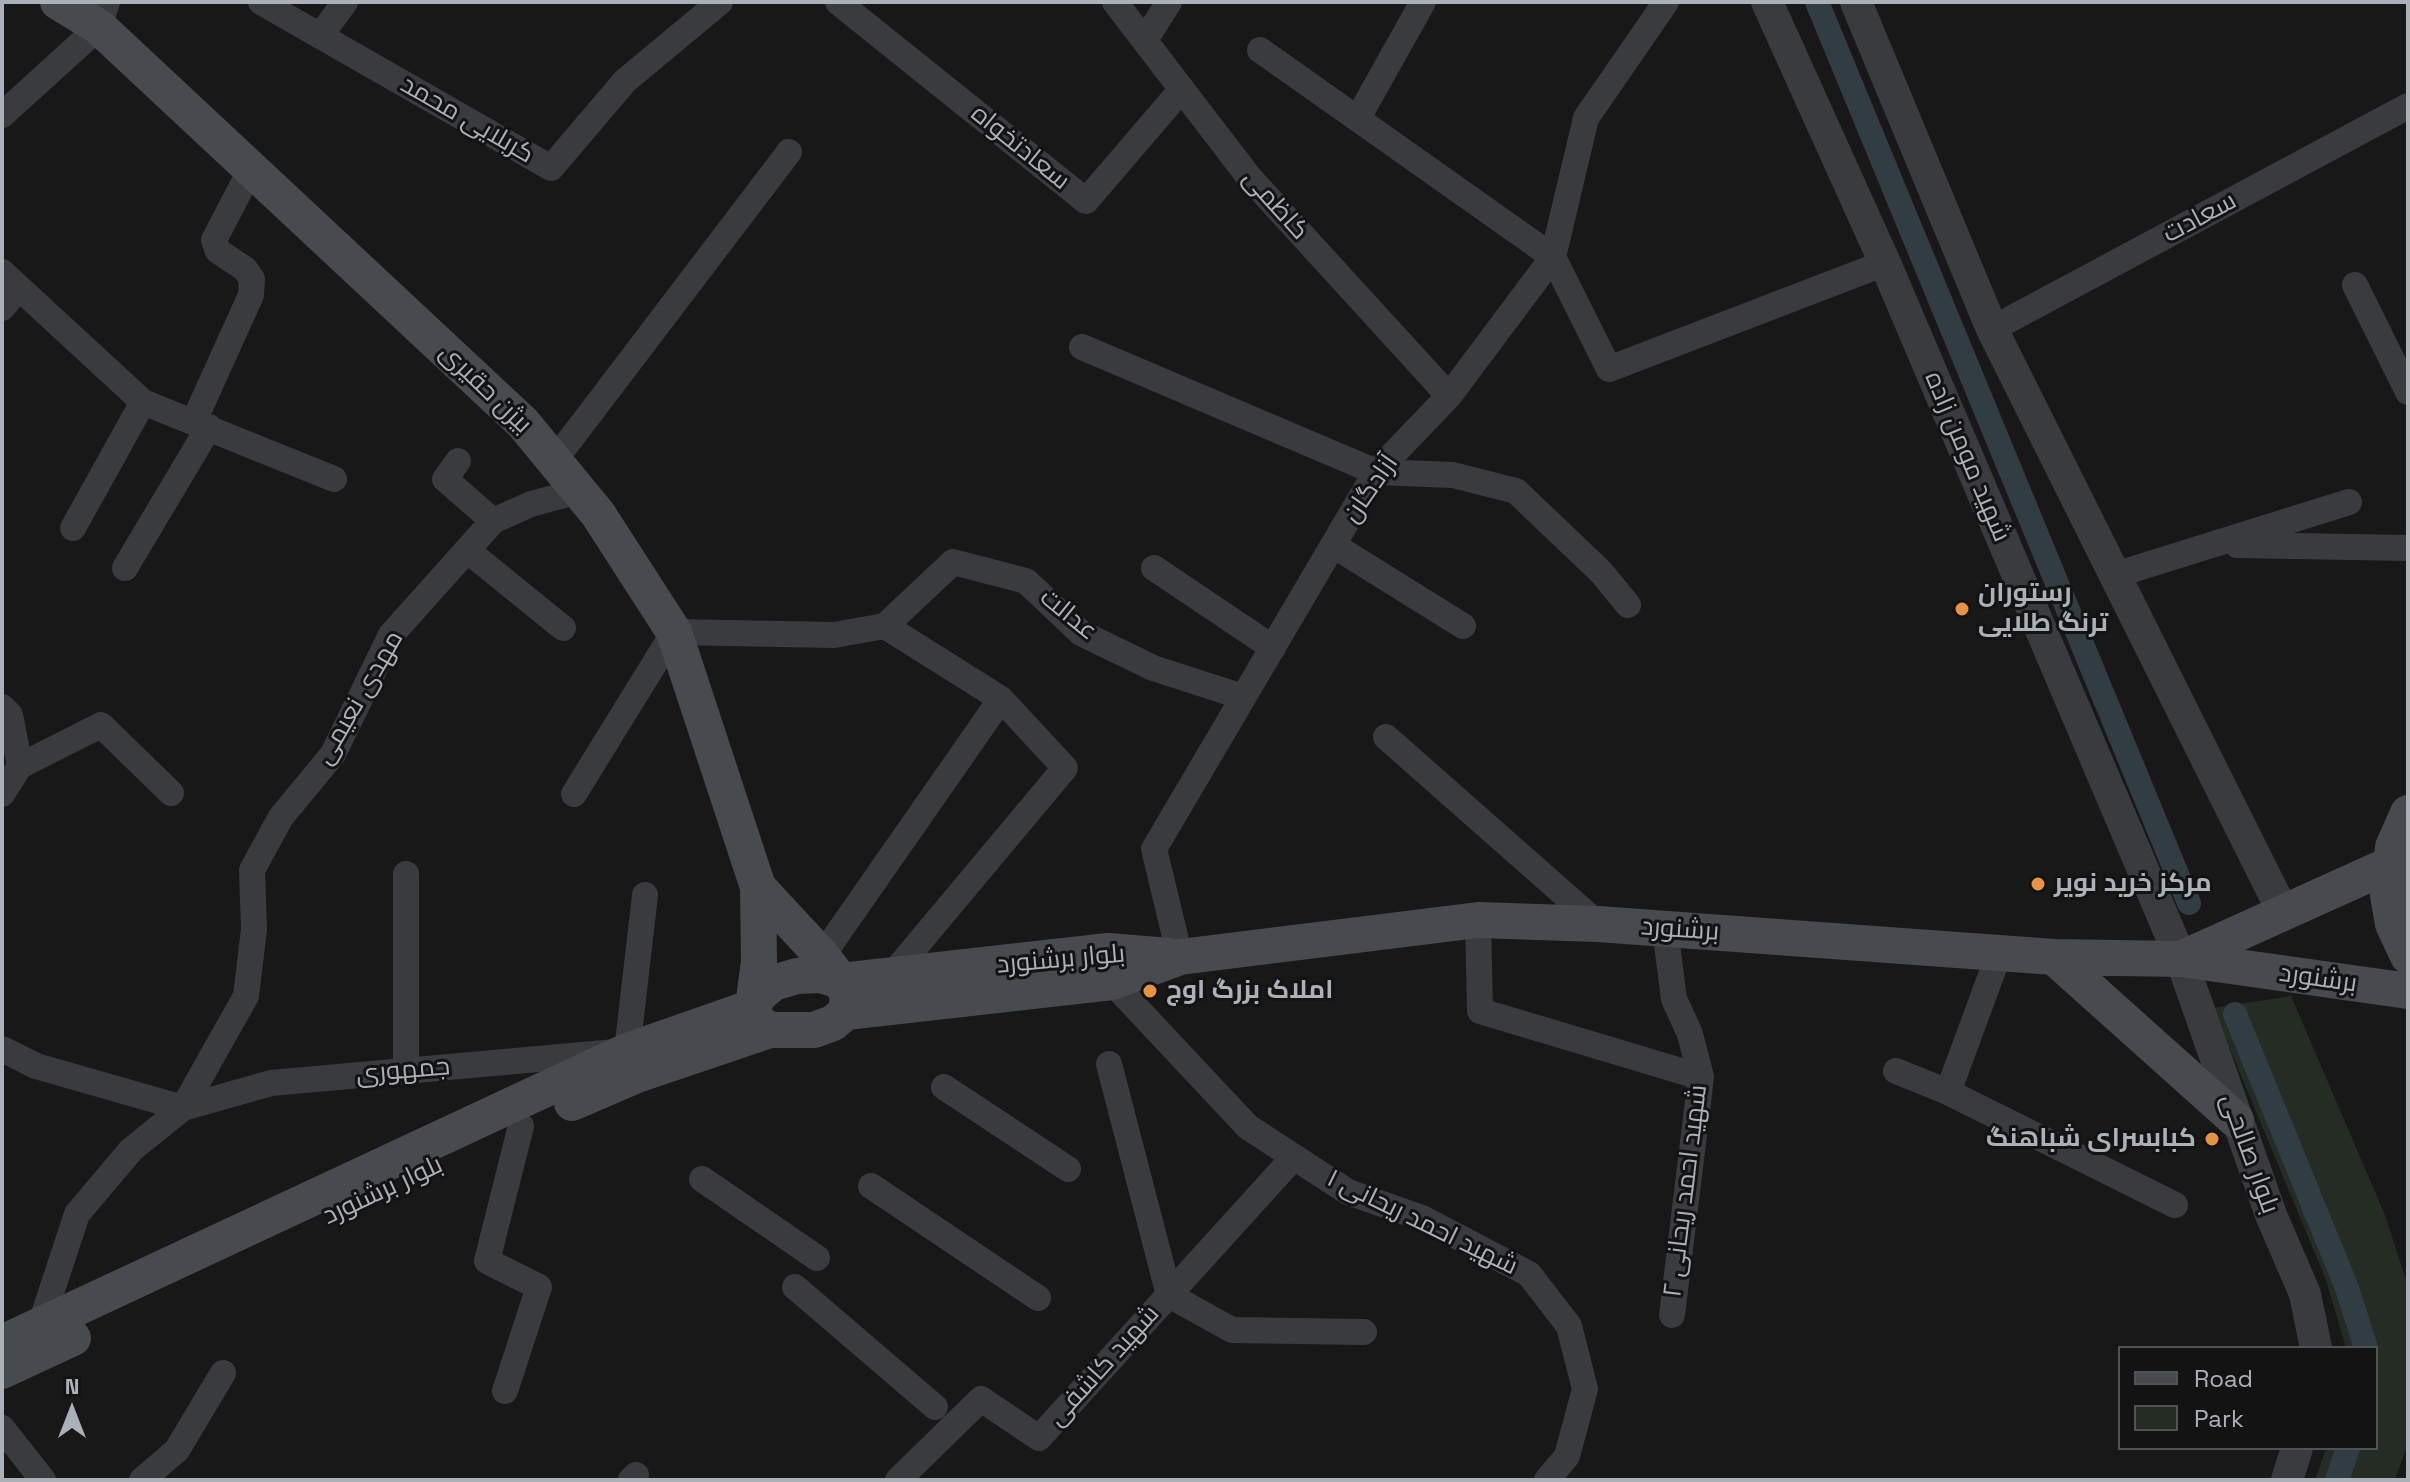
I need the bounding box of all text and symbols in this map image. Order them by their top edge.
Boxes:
street label: کربلایی محمد [395,69,539,171]
street label: سعادتخواه [964,99,1076,197]
street label: کاظمی [1235,163,1315,247]
street label: سعادت [2158,186,2242,250]
street label: بیژن حقیری [432,337,538,441]
street label: شهید مومن زاده [1917,367,2017,547]
street label: آزادگان [1336,449,1406,529]
place label: رستوران ترنگ طلایی [1978,578,2108,640]
street label: عدالت [1033,583,1103,647]
marker: رستوران ترنگ طلایی [1953,600,1971,618]
street label: مهدی نعیمی [309,626,411,770]
place label: مرکز خرید نویر [2054,868,2212,900]
marker: مرکز خرید نویر [2029,875,2047,893]
street label: برشنورد [1640,912,1720,948]
street label: بلوار برشنورد [995,939,1127,981]
street label: برشنورد [2277,958,2359,1000]
place label: املاک بزرگ اوج [1166,975,1333,1007]
marker: املاک بزرگ اوج [1141,982,1159,1000]
street label: جمهوری [355,1051,451,1091]
street label: شهید احمد ریحانی ۲ [1657,1083,1715,1299]
street label: بلوار صالحی [2213,1090,2285,1218]
place label: کبابسرای شباهنگ [1986,1123,2196,1155]
marker: کبابسرای شباهنگ [2203,1130,2221,1148]
street label: بلوار برشنورد [318,1150,448,1232]
street label: شهید احمد ریحانی ۱ [1322,1163,1522,1283]
street label: شهید کاشفی [1042,1299,1166,1433]
legend [2118,1346,2378,1450]
text: Road [2194,1363,2253,1394]
north arrow [32,1370,112,1450]
text: N [65,1372,79,1400]
text: Park [2194,1403,2244,1434]

